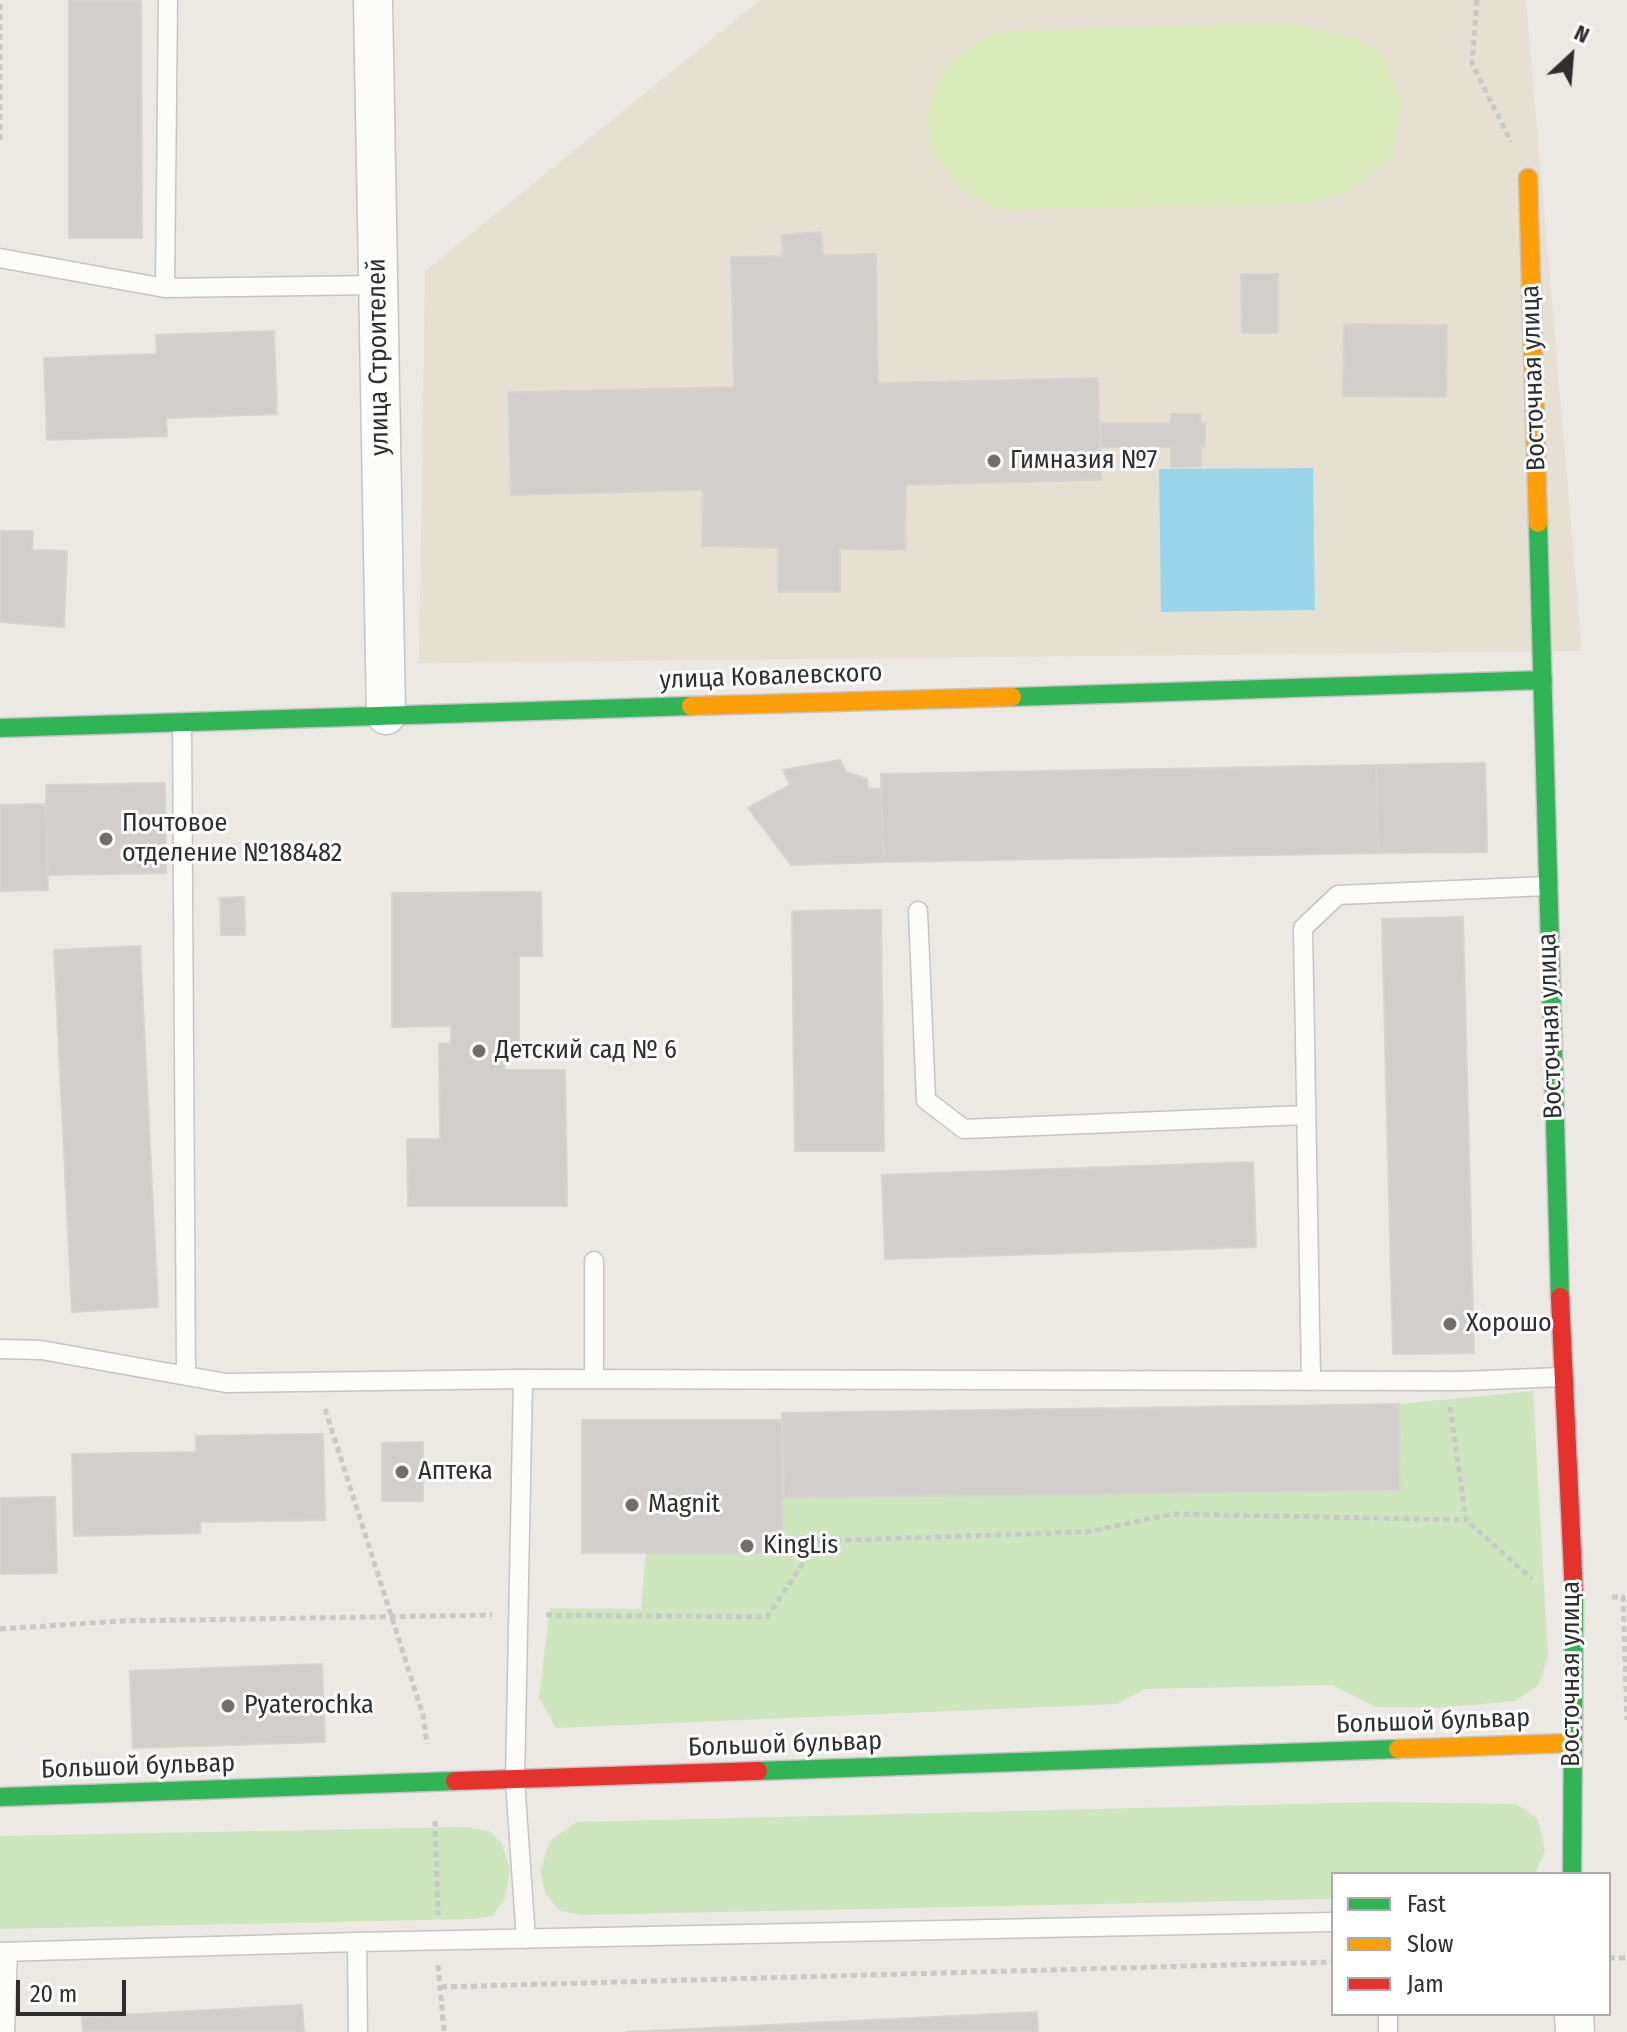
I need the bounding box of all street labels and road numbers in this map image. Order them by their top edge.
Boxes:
street label: улица Строителей [362,258,396,456]
street label: Восточная улица [1515,284,1553,472]
street label: улица Ковалевского [659,658,883,696]
street label: Восточная улица [1532,932,1570,1120]
street label: Восточная улица [1556,1581,1588,1767]
street label: Большой бульвар [1335,1703,1531,1741]
street label: Большой бульвар [687,1726,883,1764]
street label: Большой бульвар [40,1748,236,1786]

